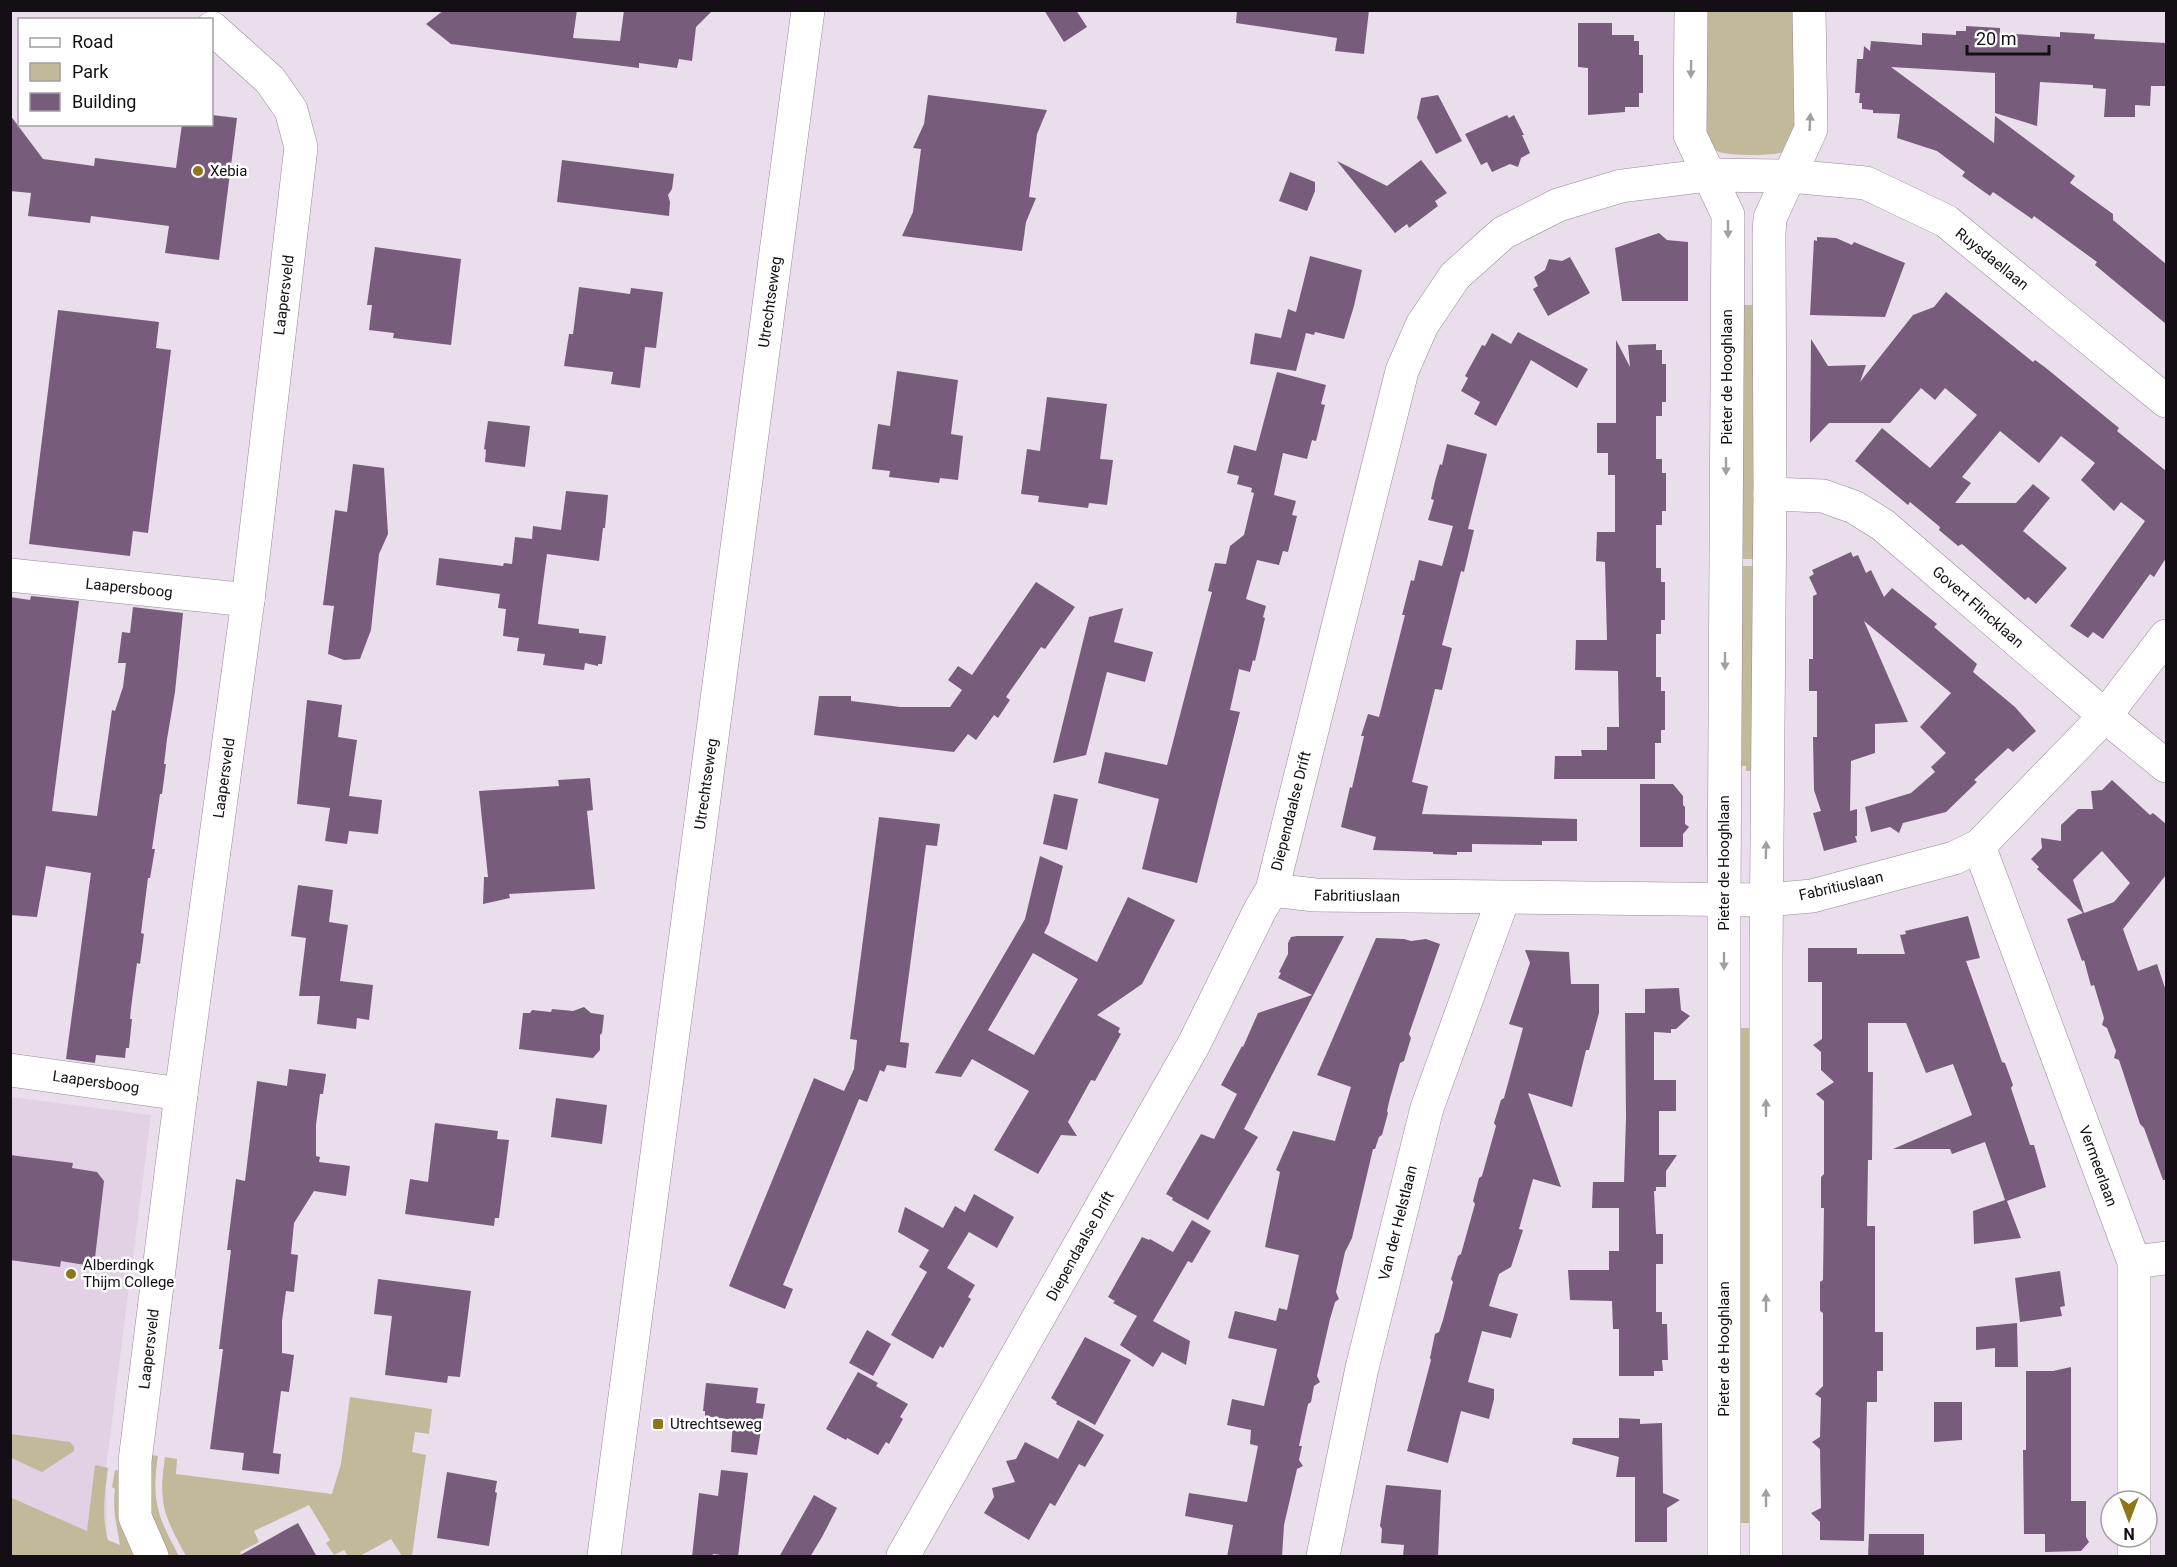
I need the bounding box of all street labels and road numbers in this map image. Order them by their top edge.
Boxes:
street label: Ruysdaellaan [1952,224,2032,294]
street label: Laapersveld [270,254,298,336]
street label: Utrechtseweg [755,255,785,349]
street label: Pieter de Hooghlaan [1718,309,1736,445]
street label: Govert Flincklaan [1929,562,2027,652]
street label: Laapersboog [85,574,173,602]
street label: Laapersveld [209,737,239,819]
street label: Utrechtseweg [691,737,721,831]
street label: Diependaalse Drift [1267,749,1315,873]
street label: Pieter de Hooghlaan [1715,795,1733,931]
street label: Fabritiuslaan [1797,868,1885,904]
street label: Fabritiuslaan [1314,886,1400,906]
street label: Laapersboog [51,1067,141,1097]
street label: Vermeerlaan [2075,1123,2121,1209]
street label: Van der Helstlaan [1375,1164,1421,1282]
street label: Diependaalse Drift [1042,1188,1118,1304]
street label: Pieter de Hooghlaan [1715,1281,1733,1417]
street label: Laapersveld [135,1308,163,1390]

